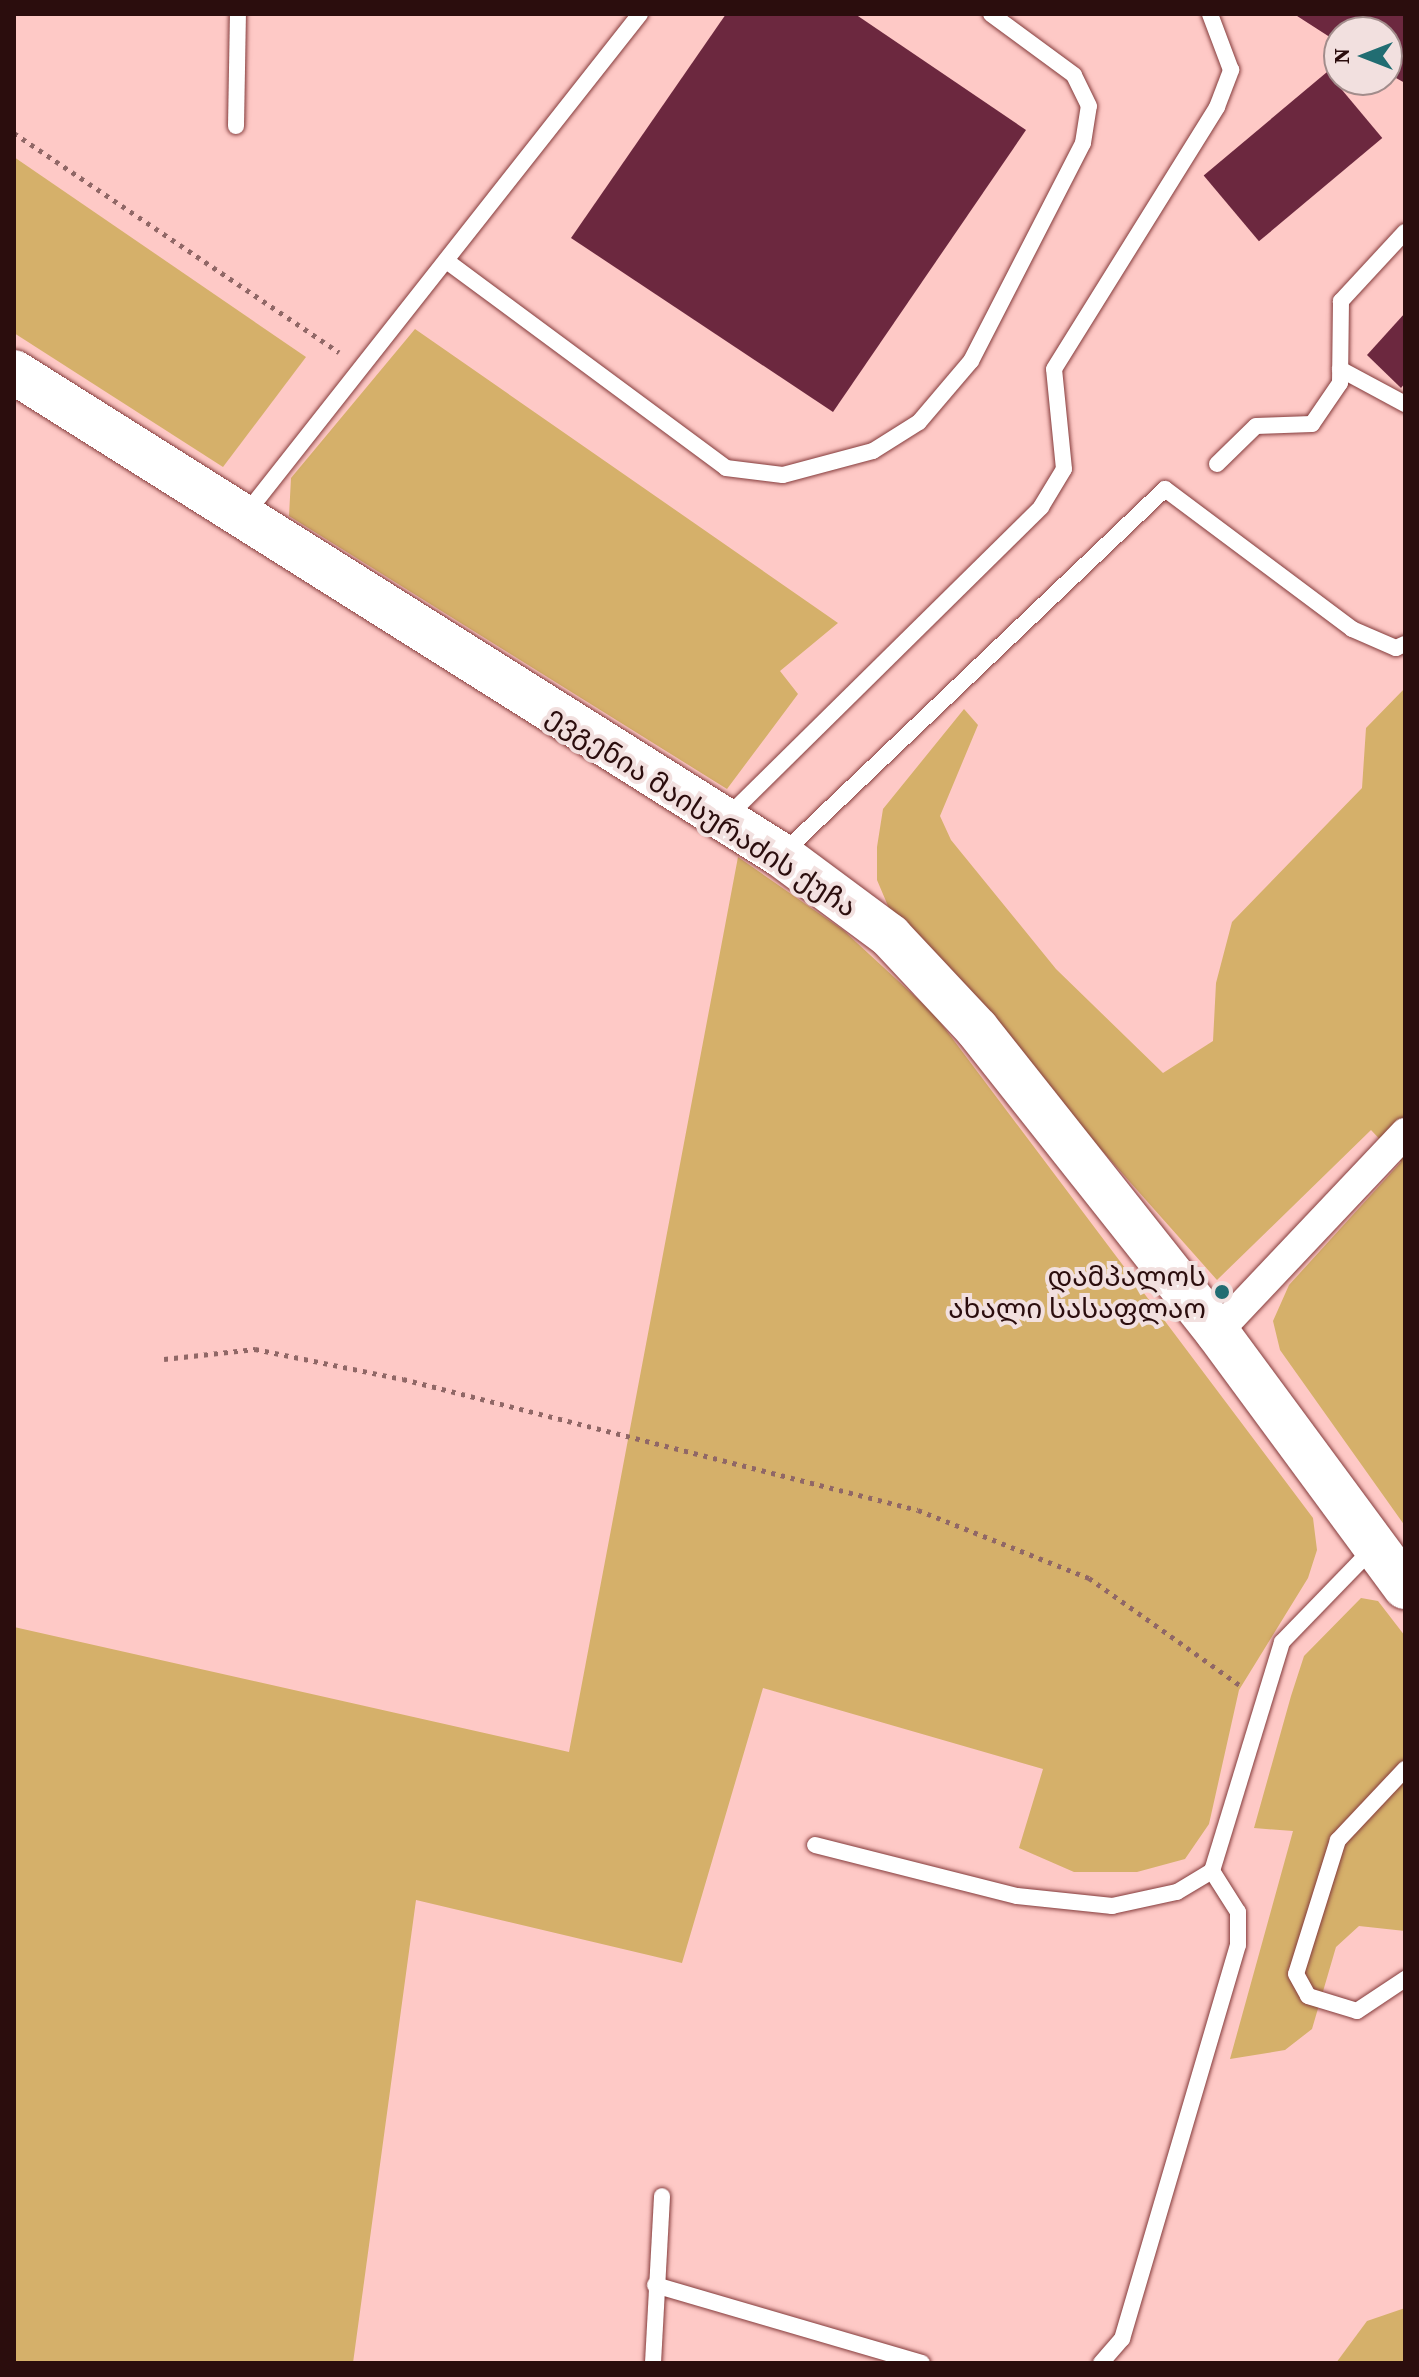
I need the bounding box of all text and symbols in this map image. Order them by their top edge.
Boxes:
north arrow [1323,16,1403,96]
text: N [1326,48,1356,64]
street label: ევგენია მაისურაძის ქუჩა [541,698,863,924]
place label: დამპალოს ახალი სასაფლაო [948,1259,1206,1325]
marker: დამპალოს ახალი სასაფლაო [1213,1283,1231,1301]

